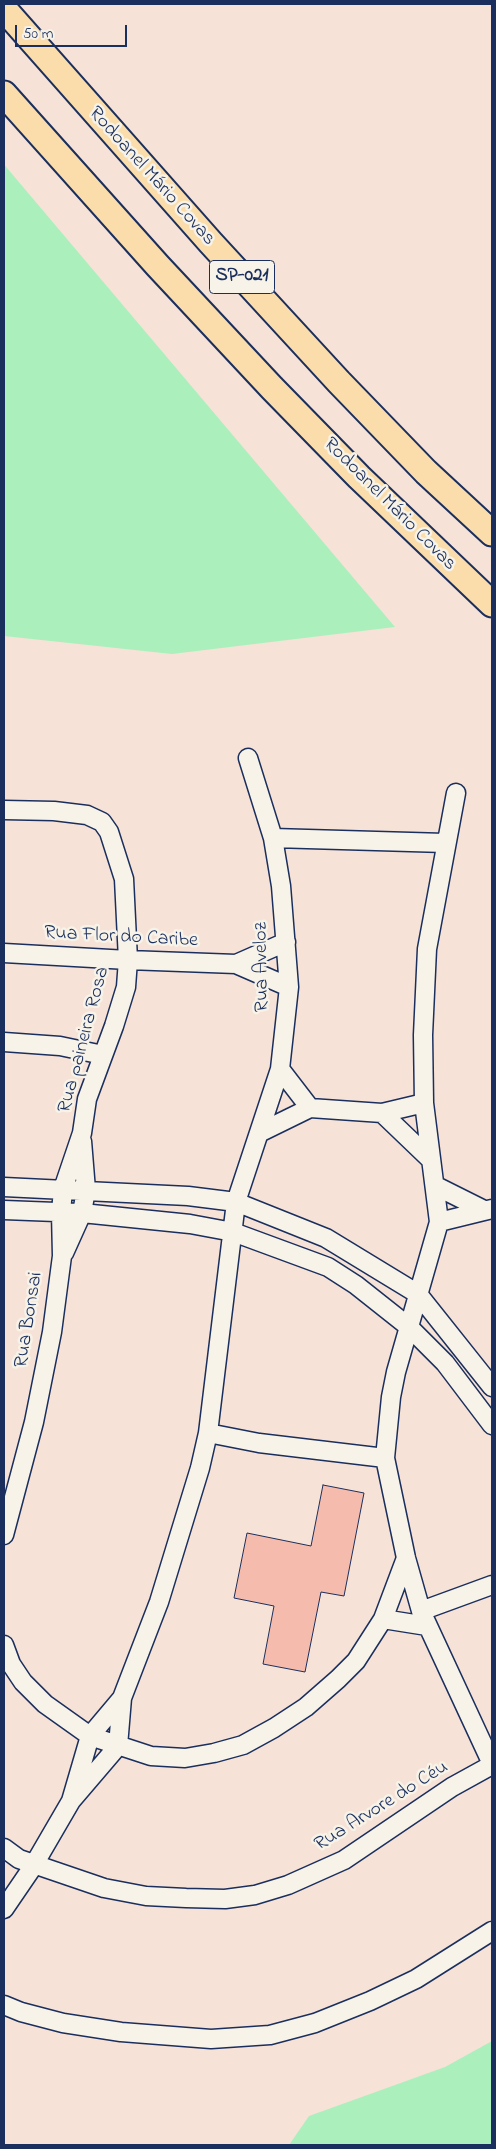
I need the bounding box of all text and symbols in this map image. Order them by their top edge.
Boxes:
scale bar [18,15,130,47]
text: 50 m [23,23,53,45]
street label: Rodoanel Mário Covas [82,103,220,251]
road number: SP-021 [210,260,274,294]
street label: Rodoanel Mário Covas [317,433,461,577]
street label: Rua Flor do Caribe [44,922,198,954]
street label: Rua Aveloz [250,922,276,1012]
street label: Rua paineira Rosa [54,964,116,1116]
street label: Rua Bonsai [11,1270,49,1370]
street label: Rua Arvore do Céu [311,1756,453,1858]

